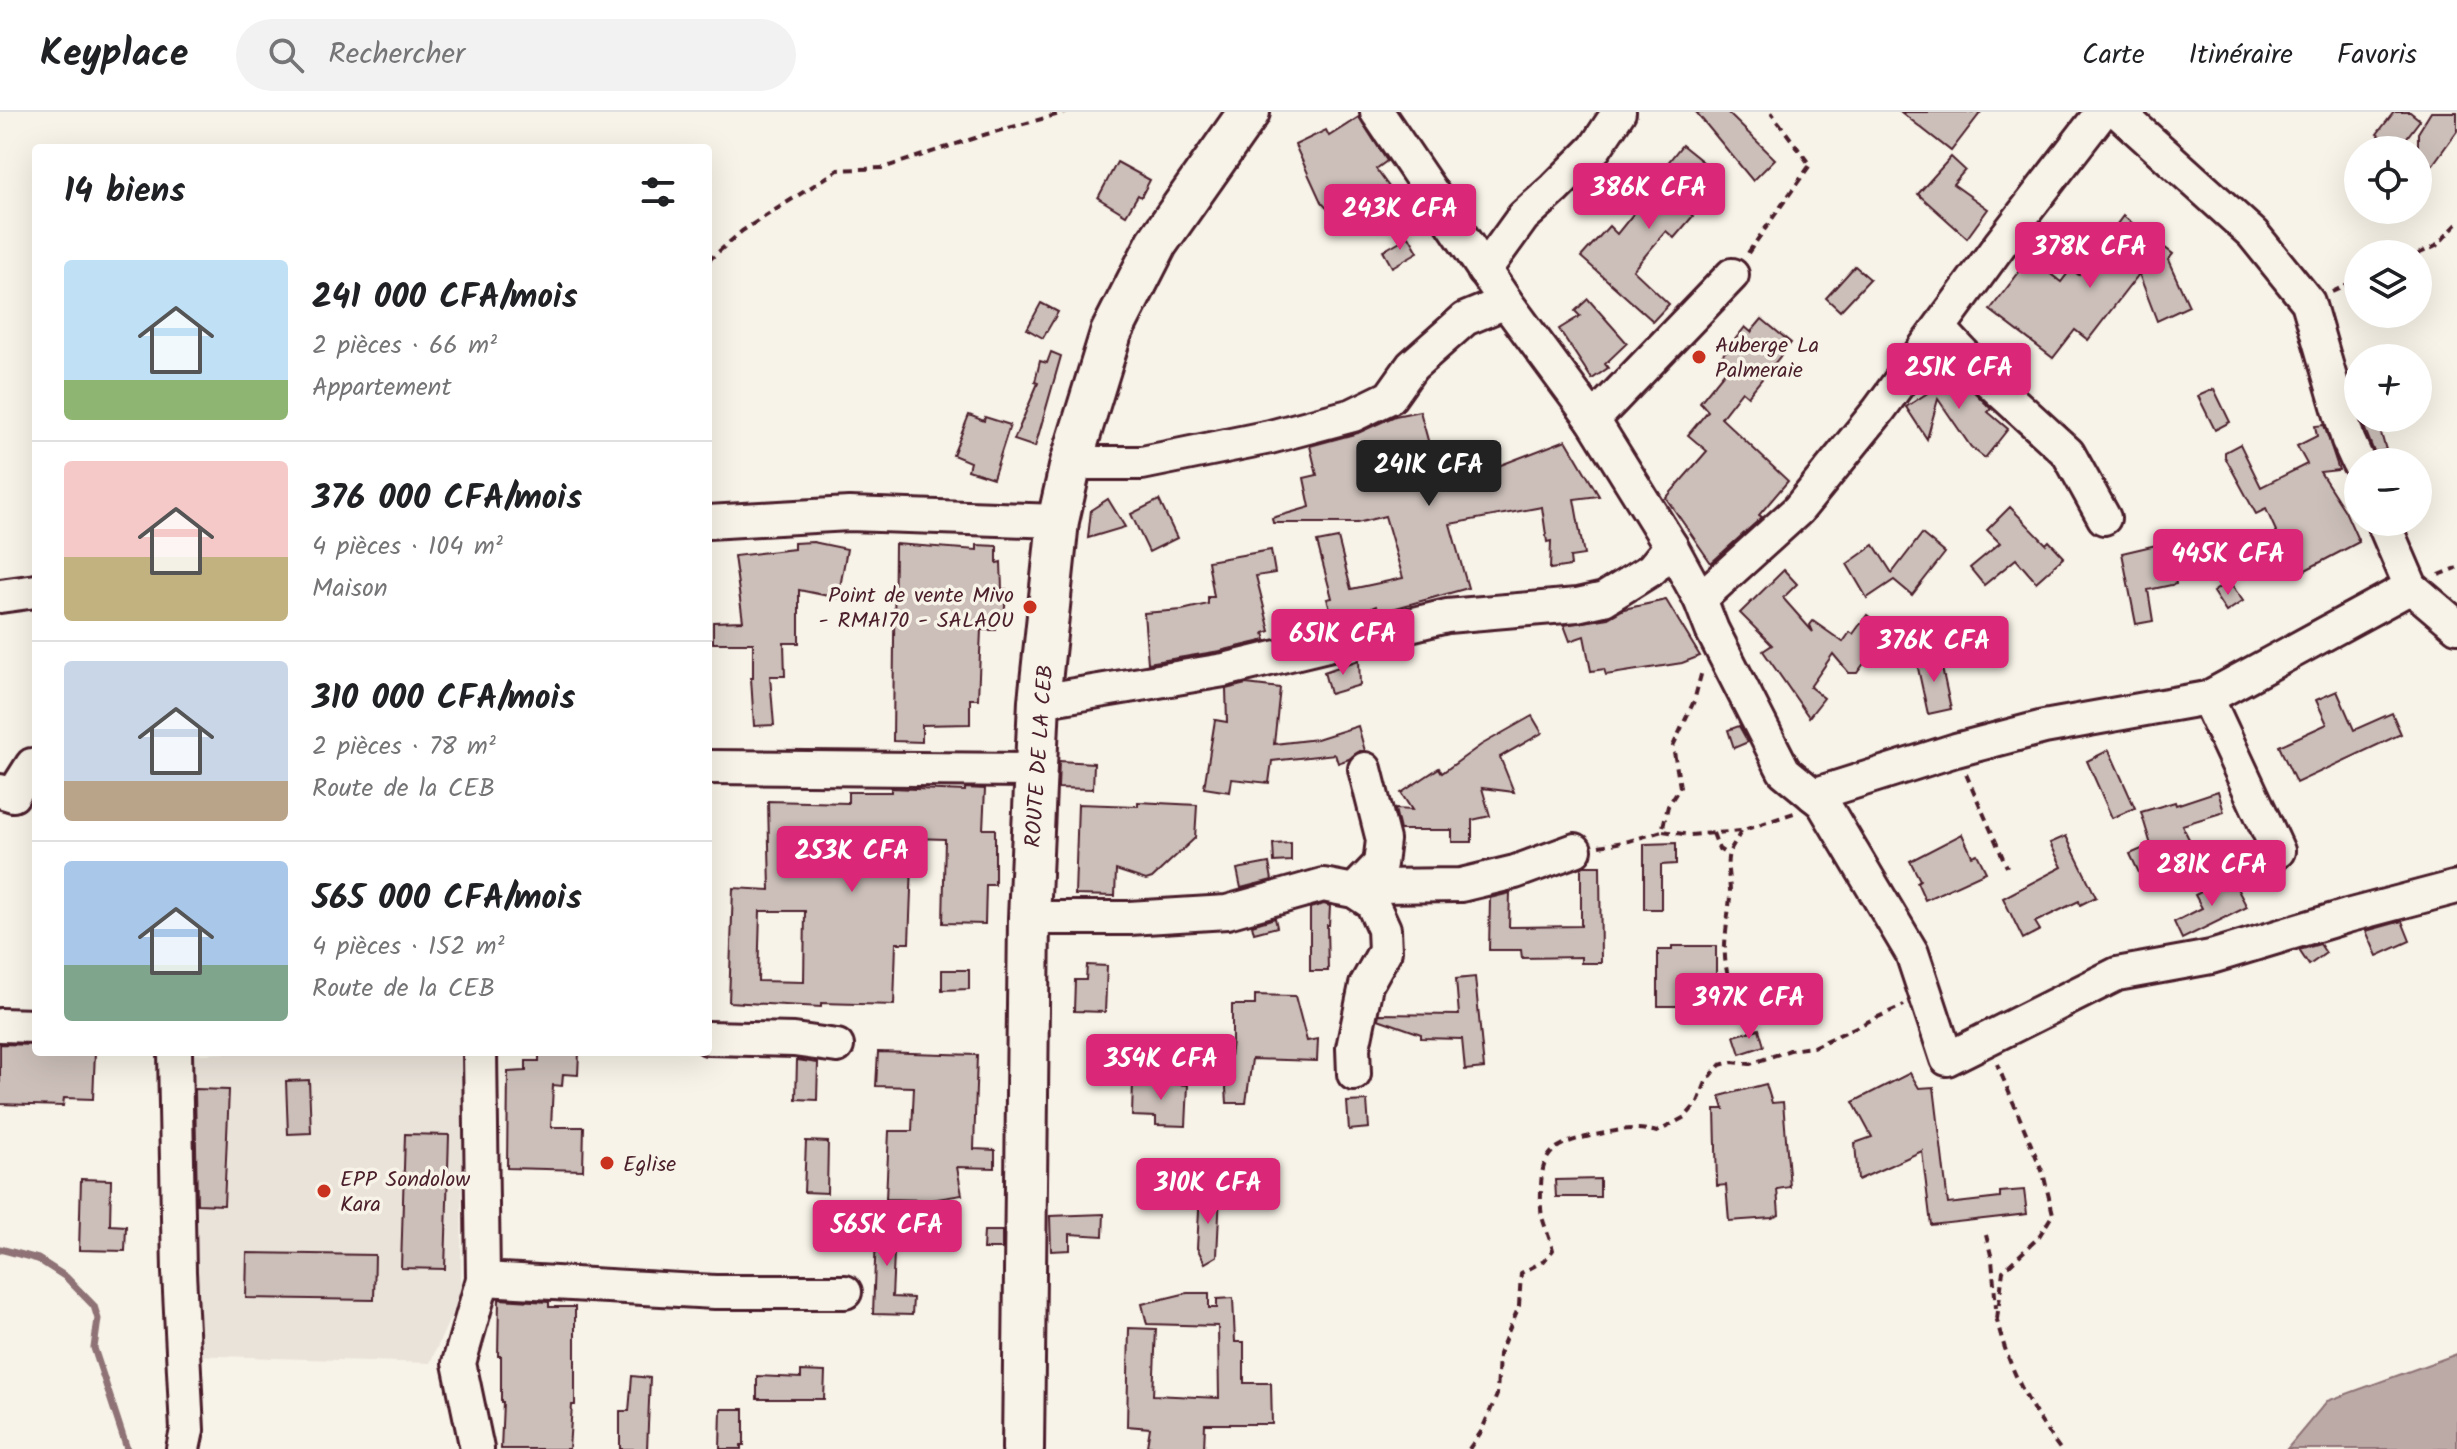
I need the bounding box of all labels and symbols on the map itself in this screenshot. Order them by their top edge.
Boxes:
pin: 386K CFA [1566,163,1732,231]
pin: 243K CFA [1317,184,1483,252]
pin: 378K CFA [2007,222,2173,290]
place label: Auberge La Palmeraie [1715,329,1819,389]
pin: 251K CFA [1876,343,2042,411]
marker: Auberge La Palmeraie [1690,348,1708,366]
pin: 241K CFA [1346,440,1512,508]
pin: 445K CFA [2145,529,2311,597]
place label: Point de vente Mivo - RMA170 - SALAOU [819,579,1014,639]
marker: Point de vente Mivo - RMA170 - SALAOU [1021,598,1039,616]
pin: 651K CFA [1260,609,1426,677]
pin: 376K CFA [1851,616,2017,684]
street label: ROUTE DE LA CEB [1017,664,1064,849]
pin: 253K CFA [769,826,935,894]
pin: 281K CFA [2129,840,2295,908]
pin: 397K CFA [1666,973,1832,1041]
pin: 354K CFA [1078,1034,1244,1102]
place label: Eglise [623,1148,676,1183]
marker: Eglise [598,1154,616,1172]
pin: 310K CFA [1125,1158,1291,1226]
place label: EPP Sondolow Kara [340,1163,470,1223]
marker: EPP Sondolow Kara [315,1182,333,1200]
pin: 565K CFA [804,1200,970,1268]

